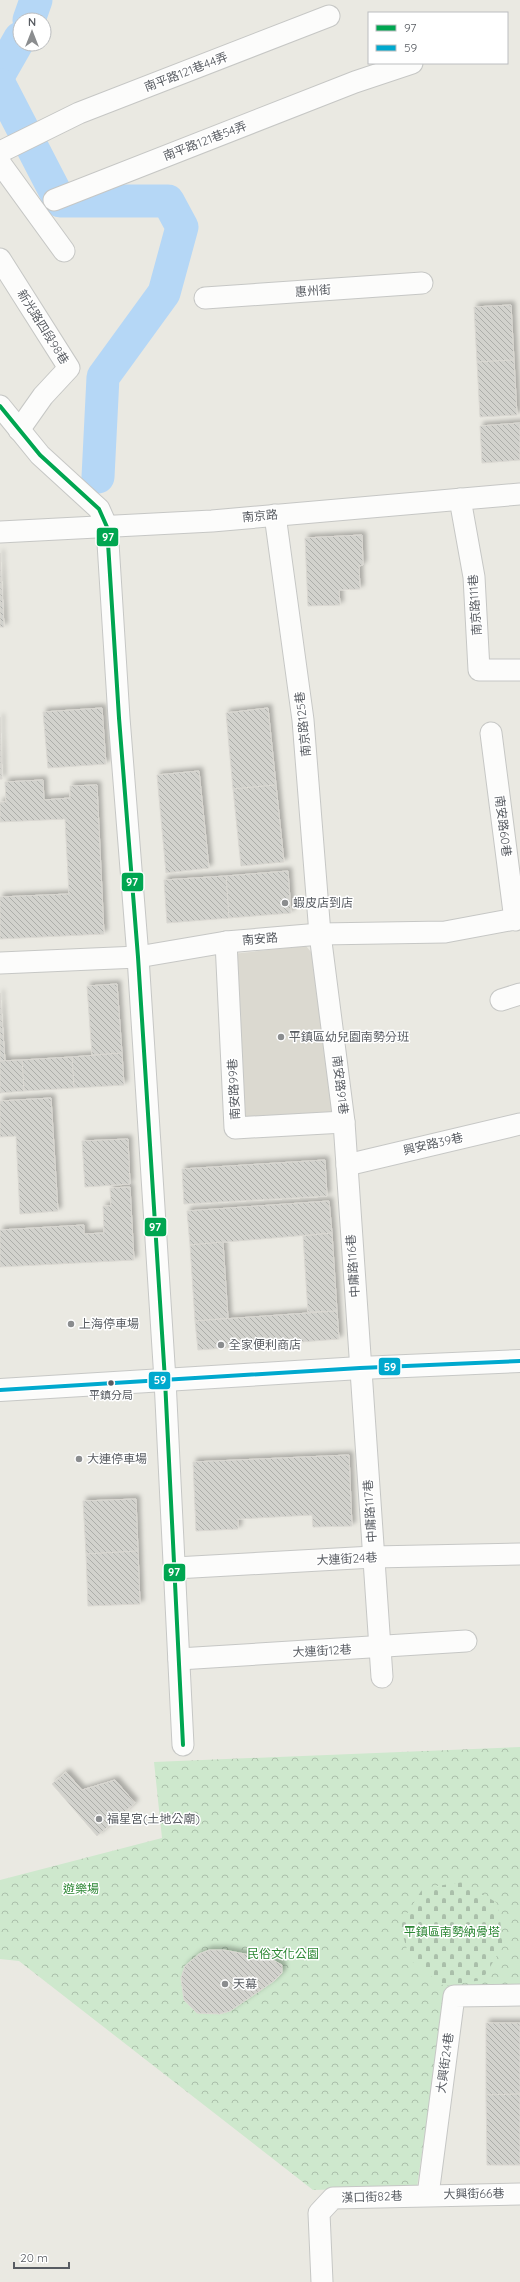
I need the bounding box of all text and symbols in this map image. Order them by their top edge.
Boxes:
north arrow [12,12,52,52]
legend [368,12,508,64]
text: N [28,15,36,29]
text: 97 [404,20,417,35]
text: 59 [404,40,418,55]
street label: 南平路121巷44弄 [142,49,230,94]
street label: 南平路121巷54弄 [161,118,249,163]
street label: 惠州街 [294,282,331,299]
street label: 新光路四段98巷 [14,287,72,367]
street label: 南京路 [241,506,279,525]
line badge: 97 [96,527,119,547]
text: 97 [102,530,114,544]
street label: 南京路111巷 [465,574,484,636]
street label: 南京路125巷 [292,691,313,757]
street label: 南安路60巷 [492,794,515,857]
line badge: 97 [121,872,144,892]
text: 97 [126,875,138,889]
place label: 蝦皮店到店 [293,895,353,910]
marker: 蝦皮店到店 [280,898,290,908]
street label: 南安路 [241,929,279,948]
place label: 平鎮區幼兒園南勢分班 [289,1029,409,1044]
marker: 平鎮區幼兒園南勢分班 [276,1032,286,1042]
street label: 南安路91巷 [329,1055,352,1115]
street label: 南安路99巷 [224,1058,243,1120]
street label: 興安路39巷 [401,1129,464,1158]
line badge: 97 [144,1217,167,1237]
text: 97 [149,1220,161,1234]
street label: 中庸路116巷 [343,1234,362,1298]
place label: 上海停車場 [79,1316,139,1331]
marker: 上海停車場 [66,1319,76,1329]
place label: 全家便利商店 [229,1337,301,1352]
marker: 全家便利商店 [216,1340,226,1350]
line badge: 59 [378,1357,401,1376]
text: 59 [384,1360,396,1374]
line badge: 59 [148,1371,171,1390]
text: 59 [154,1373,166,1387]
marker: 平鎮分局 [106,1378,116,1388]
place label: 平鎮分局 [89,1388,133,1402]
place label: 大連停車場 [87,1451,147,1466]
marker: 大連停車場 [74,1454,84,1464]
street label: 中庸路117巷 [360,1479,379,1543]
street label: 大連街24巷 [316,1549,378,1568]
line badge: 97 [163,1563,186,1582]
text: 97 [168,1565,180,1579]
street label: 大連街12巷 [292,1641,352,1660]
place label: 福星宮(土地公廟) [107,1811,200,1826]
marker: 福星宮(土地公廟) [94,1814,104,1824]
park label: 遊樂場 [63,1881,99,1896]
park label: 平鎮區南勢納骨塔 [404,1924,500,1939]
park label: 民俗文化公園 [247,1946,319,1961]
place label: 天幕 [233,1976,257,1991]
marker: 天幕 [220,1979,230,1989]
street label: 大興街24巷 [433,2032,456,2094]
street label: 大興街66巷 [443,2185,505,2202]
street label: 漢口街82巷 [341,2188,403,2205]
scale bar [14,2244,69,2270]
text: 20 m [20,2250,48,2265]

